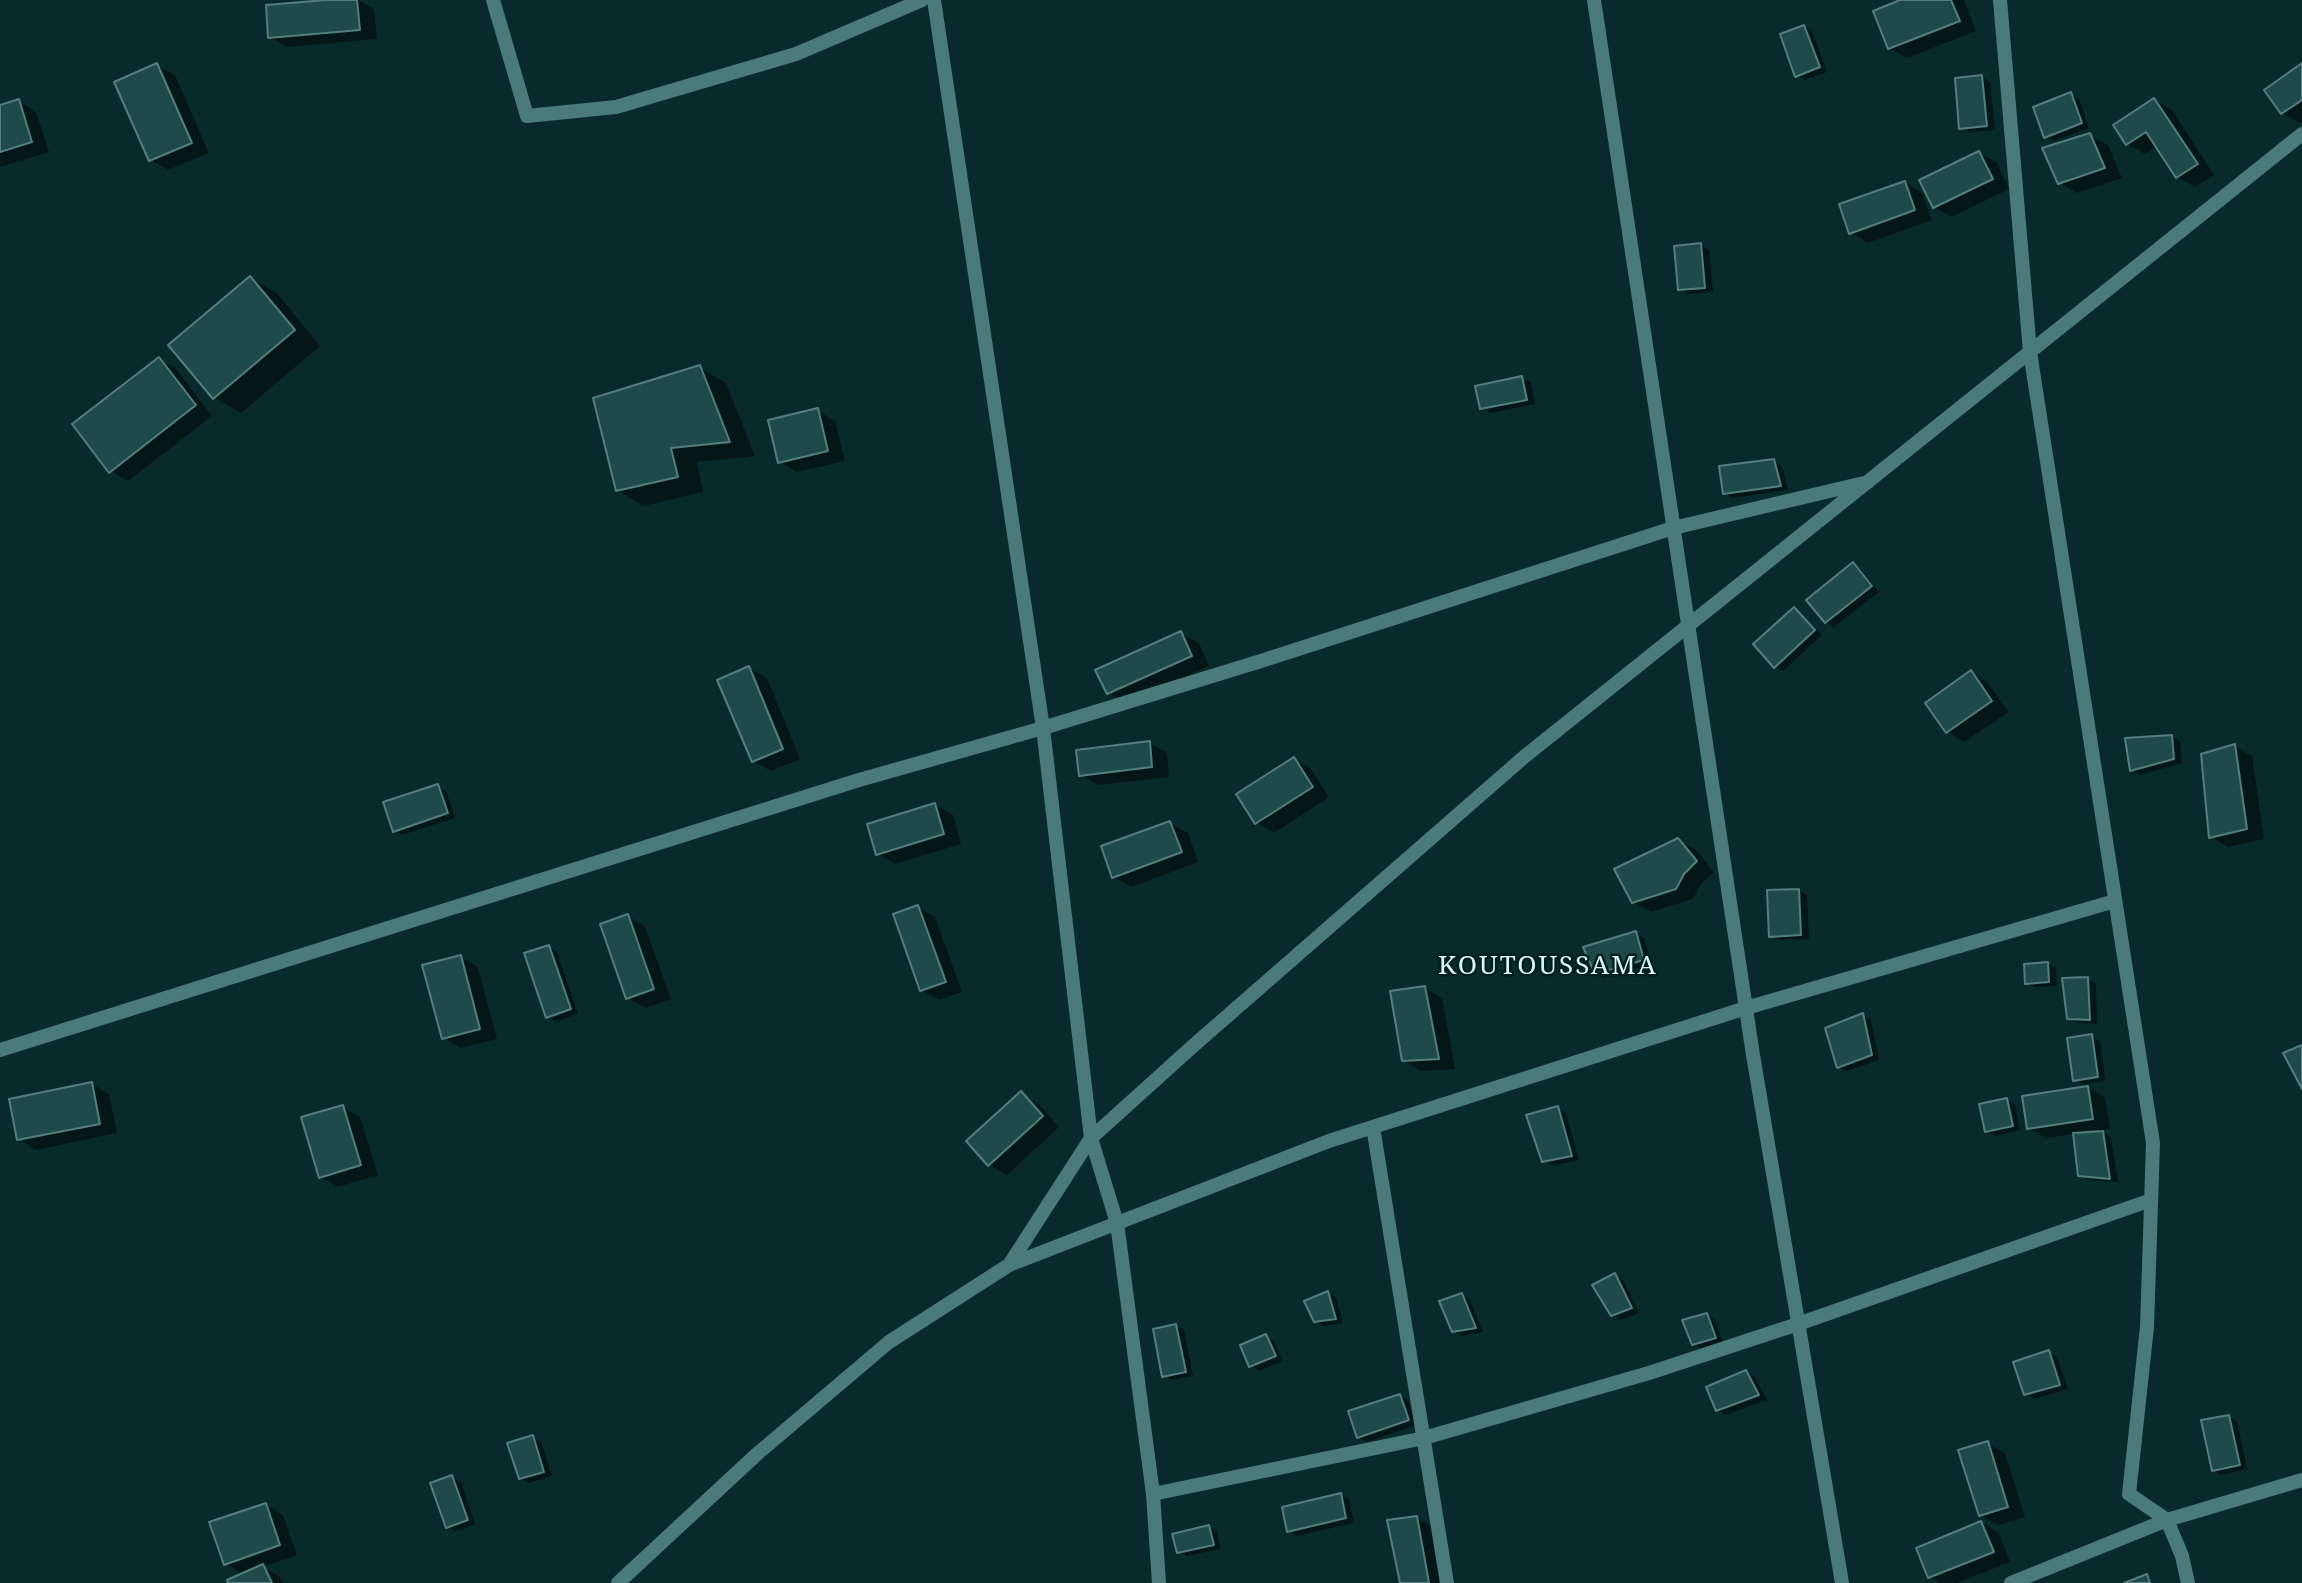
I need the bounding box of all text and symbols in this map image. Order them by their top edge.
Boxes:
district label: KOUTOUSSAMA [1439,951,1657,983]

